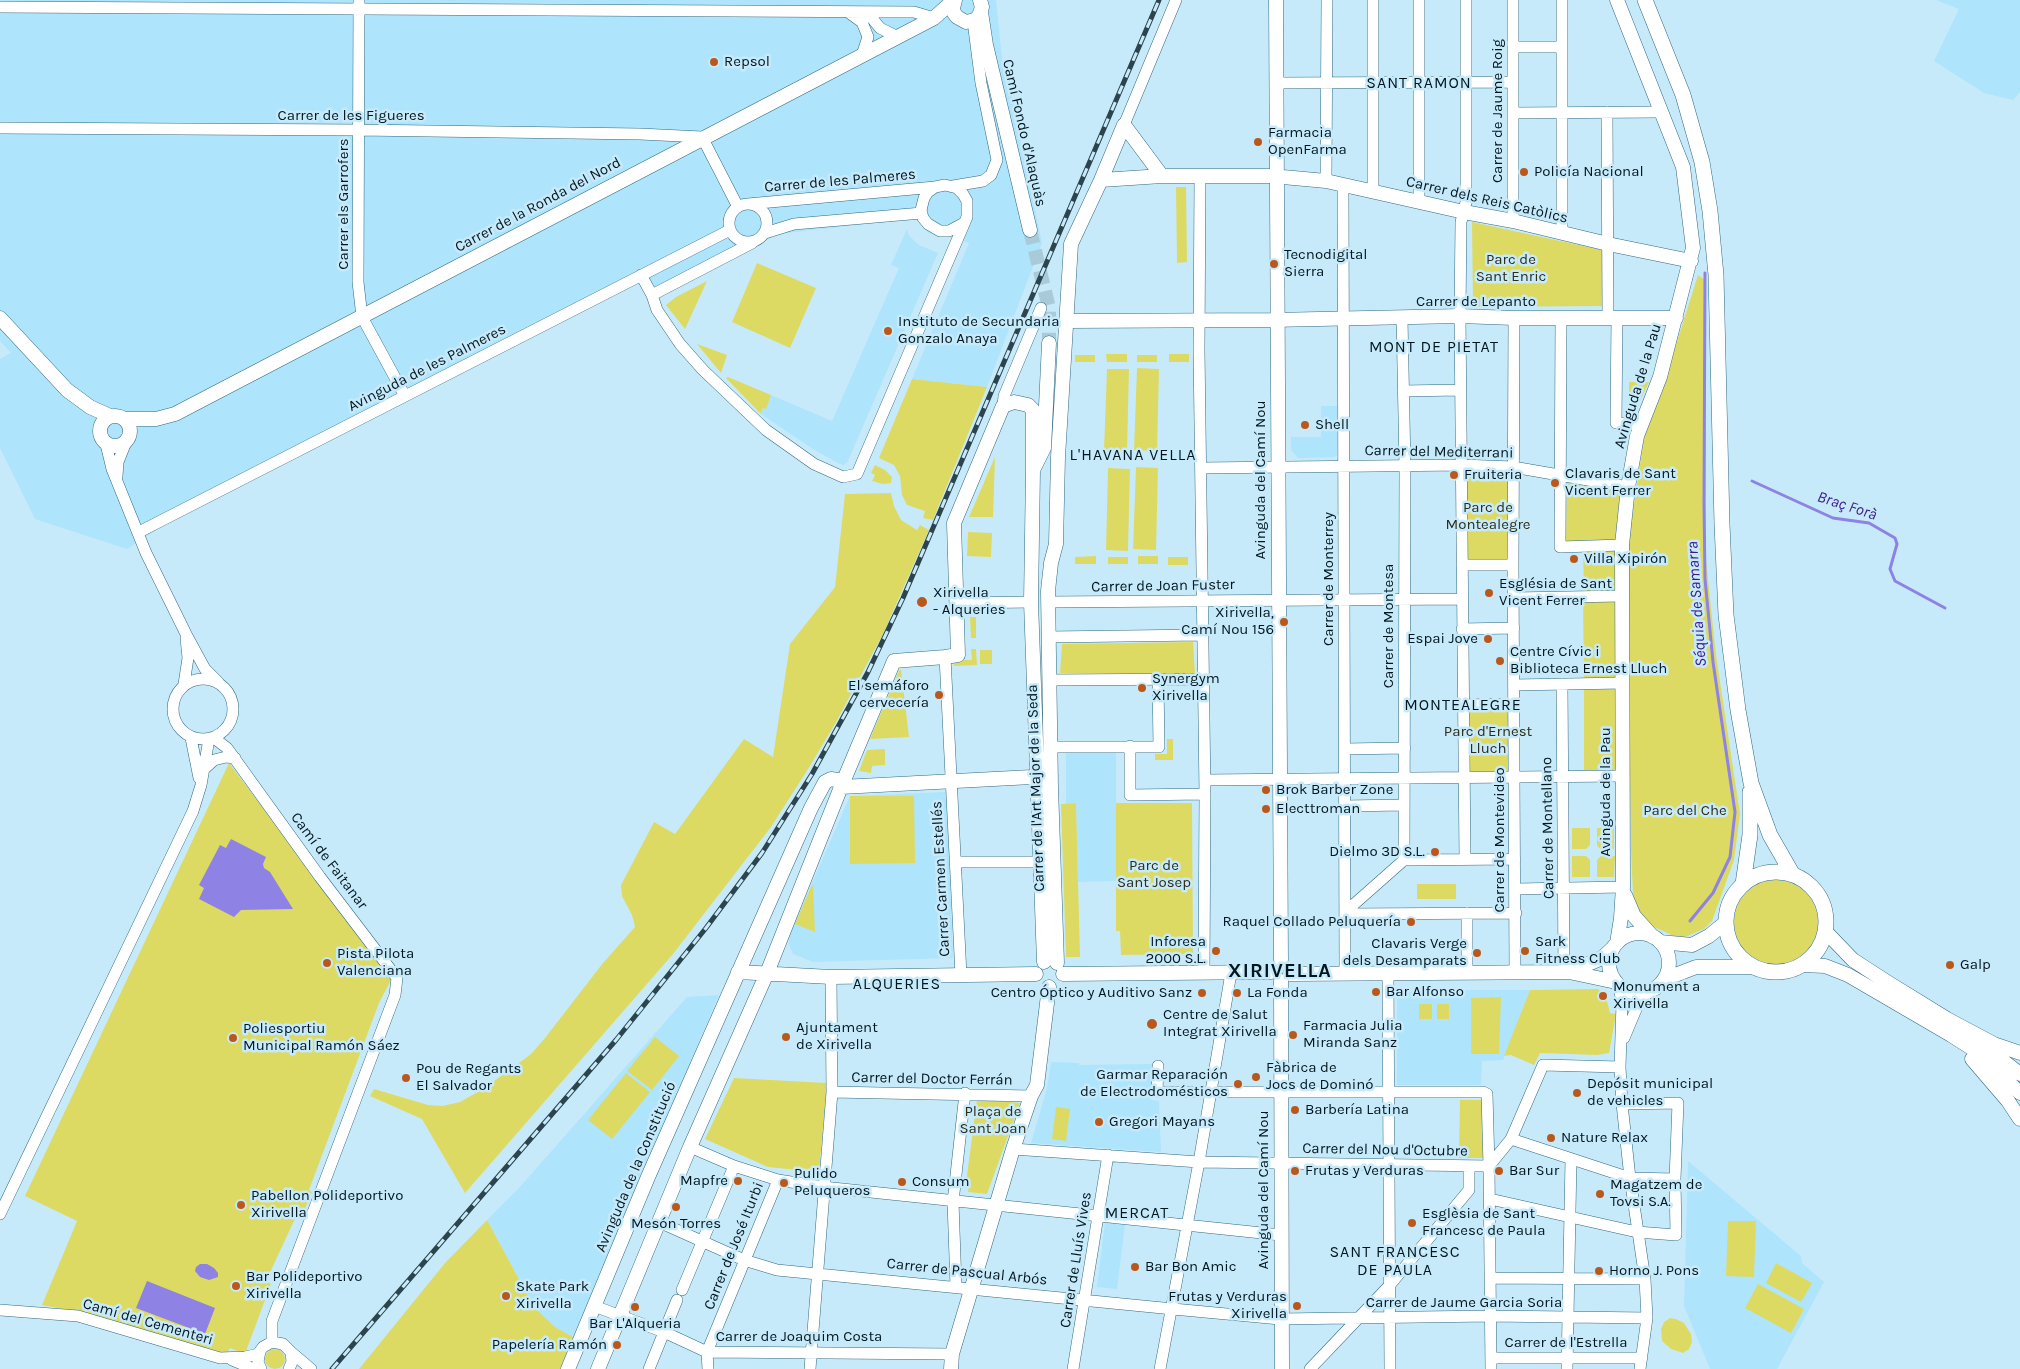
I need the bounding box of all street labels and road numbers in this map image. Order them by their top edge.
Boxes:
street label: Carrer de Jaume Roig [1489,39,1507,183]
street label: Camí Fondo d'Alaquàs [998,57,1050,209]
street label: Carrer de les Figueres [277,107,425,125]
street label: Carrer els Garrofers [335,138,353,270]
street label: Carrer de la Ronda del Nord [452,154,624,256]
street label: Carrer de les Palmeres [764,165,916,197]
street label: Carrer dels Reis Catòlics [1404,173,1570,227]
street label: Carrer de Lepanto [1416,293,1536,311]
street label: Avinguda de les Palmeres [345,320,509,416]
street label: Avinguda de la Pau [1610,321,1666,451]
street label: Avinguda del Camí Nou [1252,400,1270,560]
street label: Carrer del Mediterrani [1364,442,1514,462]
street label: Carrer de Monterrey [1320,512,1338,646]
street label: Carrer de Montesa [1380,564,1398,688]
street label: Carrer de Joan Fuster [1091,576,1235,596]
street label: Carrer de l'Art Major de la Seda [1023,684,1049,892]
street label: Avinguda de la Pau [1597,727,1615,857]
street label: Carrer de Montellano [1538,757,1558,899]
street label: Carrer de Montevideo [1491,767,1509,913]
street label: Carrer Carmen Estellés [928,801,954,957]
street label: Camí de Faitanar [287,809,371,913]
street label: Carrer del Doctor Ferrán [851,1069,1013,1089]
street label: Avinguda de la Constitució [592,1079,680,1255]
street label: Avinguda del Camí Nou [1255,1110,1273,1270]
street label: Carrer del Nou d'Octubre [1302,1140,1468,1160]
street label: Carrer de José Iturbi [700,1179,768,1313]
street label: Carrer de Lluís Vives [1056,1191,1096,1329]
street label: Carrer de Pascual Arbós [886,1255,1048,1289]
street label: Carrer de Jaume Garcia Soria [1366,1294,1562,1312]
street label: Camí del Cementeri [81,1295,215,1349]
street label: Carrer de Joaquim Costa [716,1328,882,1346]
street label: Carrer de l'Estrella [1504,1334,1628,1352]

